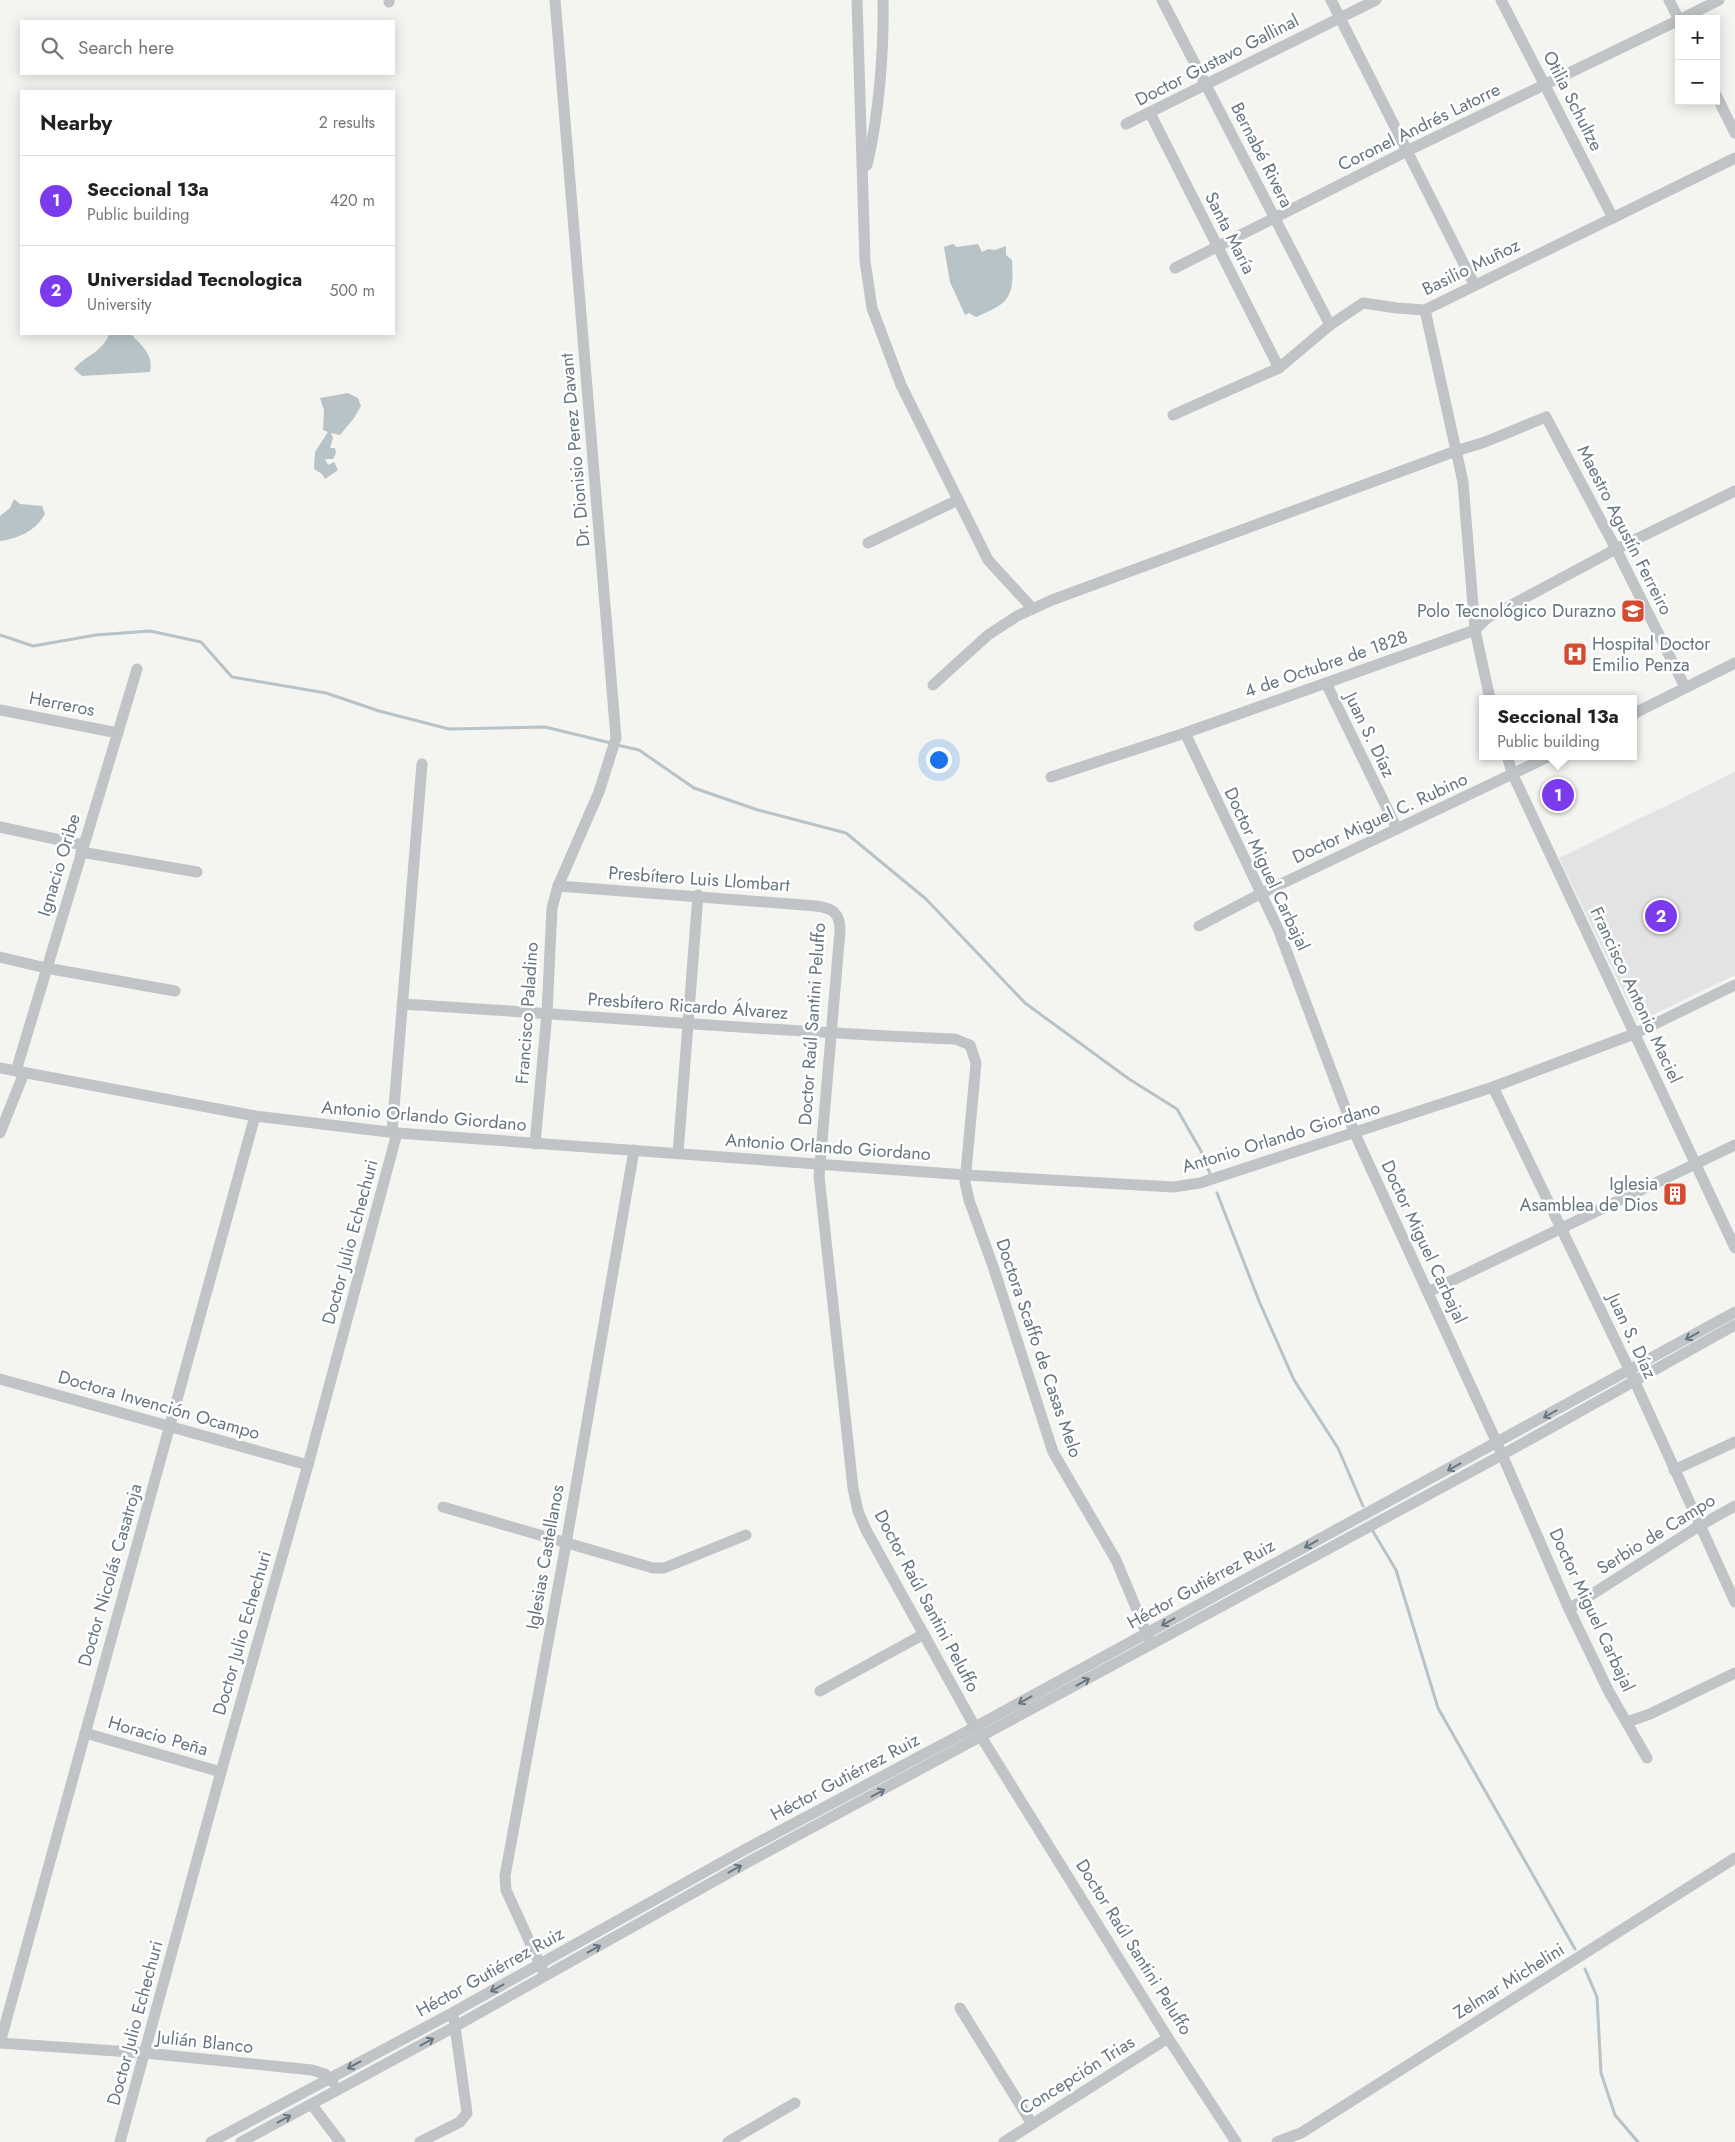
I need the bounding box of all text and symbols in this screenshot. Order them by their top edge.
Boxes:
street label: Doctor Gustavo Gallinal [1131,7,1303,113]
map controls [1675,15,1720,105]
button: + [1675,15,1720,60]
search box [20,20,395,75]
icon: search [38,34,66,62]
text: Search here [78,34,174,61]
street label: Otilia Schultze [1537,46,1609,156]
button: − [1675,60,1720,105]
street label: Coronel Andrés Latorre [1333,76,1505,178]
street label: Bernabé Rivera [1224,98,1300,212]
text: Nearby [40,108,112,138]
text: 2 results [319,111,375,134]
text: Seccional 13a [87,176,209,203]
street label: Santa María [1198,187,1262,279]
text: 1 [52,189,60,212]
text: 420 m [330,189,375,212]
text: Public building [87,203,189,226]
street label: Basilio Muñoz [1418,232,1525,302]
text: Universidad Tecnologica [87,266,302,293]
text: 2 [51,279,61,302]
text: 500 m [329,279,375,302]
text: University [87,293,152,316]
street label: Dr. Dionisio Perez Davant [554,351,596,548]
street label: Maestro Agustín Ferreiro [1571,441,1679,620]
place label: Polo Tecnológico Durazno [1417,598,1616,624]
school or university icon: Polo Tecnológico Durazno [1620,598,1646,624]
street label: 4 de Octubre de 1828 [1241,624,1411,704]
place label: Hospital Doctor Emilio Penza [1592,631,1711,678]
hospital icon: Hospital Doctor Emilio Penza [1562,641,1588,667]
street label: Herreros [27,685,97,723]
street label: Juan S. Díaz [1337,686,1402,783]
popup [1479,695,1637,760]
text: Seccional 13a [1497,703,1619,730]
text: Public building [1497,730,1600,753]
your location [926,747,952,773]
street label: Doctor Miguel C. Rubino [1288,766,1472,870]
pin: 1 [1542,776,1574,814]
street label: Doctor Miguel Carbajal [1218,783,1316,955]
street label: Ignacio Oribe [31,811,87,919]
street label: Presbítero Luis Llombart [607,860,791,898]
pin: 2 [1645,897,1677,935]
street label: Francisco Antonio Maciel [1584,902,1688,1088]
street label: Doctor Raúl Santini Peluffo [792,922,832,1126]
street label: Francisco Paladino [509,941,545,1085]
street label: Presbítero Ricardo Álvarez [587,986,790,1026]
street label: Antonio Orlando Giordano [320,1094,528,1138]
street label: Antonio Orlando Giordano [1179,1094,1383,1180]
street label: Antonio Orlando Giordano [724,1127,932,1167]
street label: Doctor Miguel Carbajal [1375,1156,1473,1328]
street label: Doctor Julio Echechuri [315,1157,385,1327]
place label: Iglesia Asamblea de Dios [1520,1171,1658,1218]
building icon: Iglesia Asamblea de Dios [1662,1181,1688,1207]
street label: Doctora Scaffo de Casas Melo [989,1235,1089,1461]
street label: Juan S. Díaz [1600,1287,1663,1384]
one-way arrow [1685,1331,1700,1341]
street label: Doctora Invención Ocampo [55,1364,263,1446]
one-way arrow [1543,1410,1558,1420]
one-way arrow [1447,1462,1461,1472]
street label: Doctor Nicolás Casatroja [71,1481,149,1669]
street label: Iglesias Castellanos [519,1483,571,1631]
street label: Serbio de Campo [1592,1487,1720,1581]
street label: Doctor Raúl Santini Peluffo [868,1505,986,1697]
street label: Doctor Miguel Carbajal [1543,1524,1641,1696]
street label: Héctor Gutiérrez Ruiz [1122,1532,1280,1635]
one-way arrow [1304,1540,1319,1549]
street label: Doctor Julio Echechuri [206,1548,278,1718]
one-way arrow [1161,1617,1176,1627]
one-way arrow [1075,1677,1090,1687]
one-way arrow [1019,1695,1033,1705]
street label: Horacio Peña [105,1709,211,1763]
street label: Héctor Gutiérrez Ruiz [766,1726,925,1827]
one-way arrow [871,1788,886,1798]
street label: Doctor Raúl Santini Peluffo [1069,1854,1199,2040]
one-way arrow [728,1864,742,1874]
street label: Héctor Gutiérrez Ruiz [411,1920,569,2023]
street label: Zelmar Michelini [1448,1936,1570,2026]
street label: Doctor Julio Echechuri [100,1938,170,2108]
one-way arrow [586,1944,601,1954]
one-way arrow [490,1983,505,1993]
street label: Julián Blanco [153,2024,255,2060]
street label: Concepción Trias [1014,2029,1140,2121]
one-way arrow [419,2037,434,2046]
one-way arrow [347,2060,362,2070]
one-way arrow [276,2114,291,2123]

